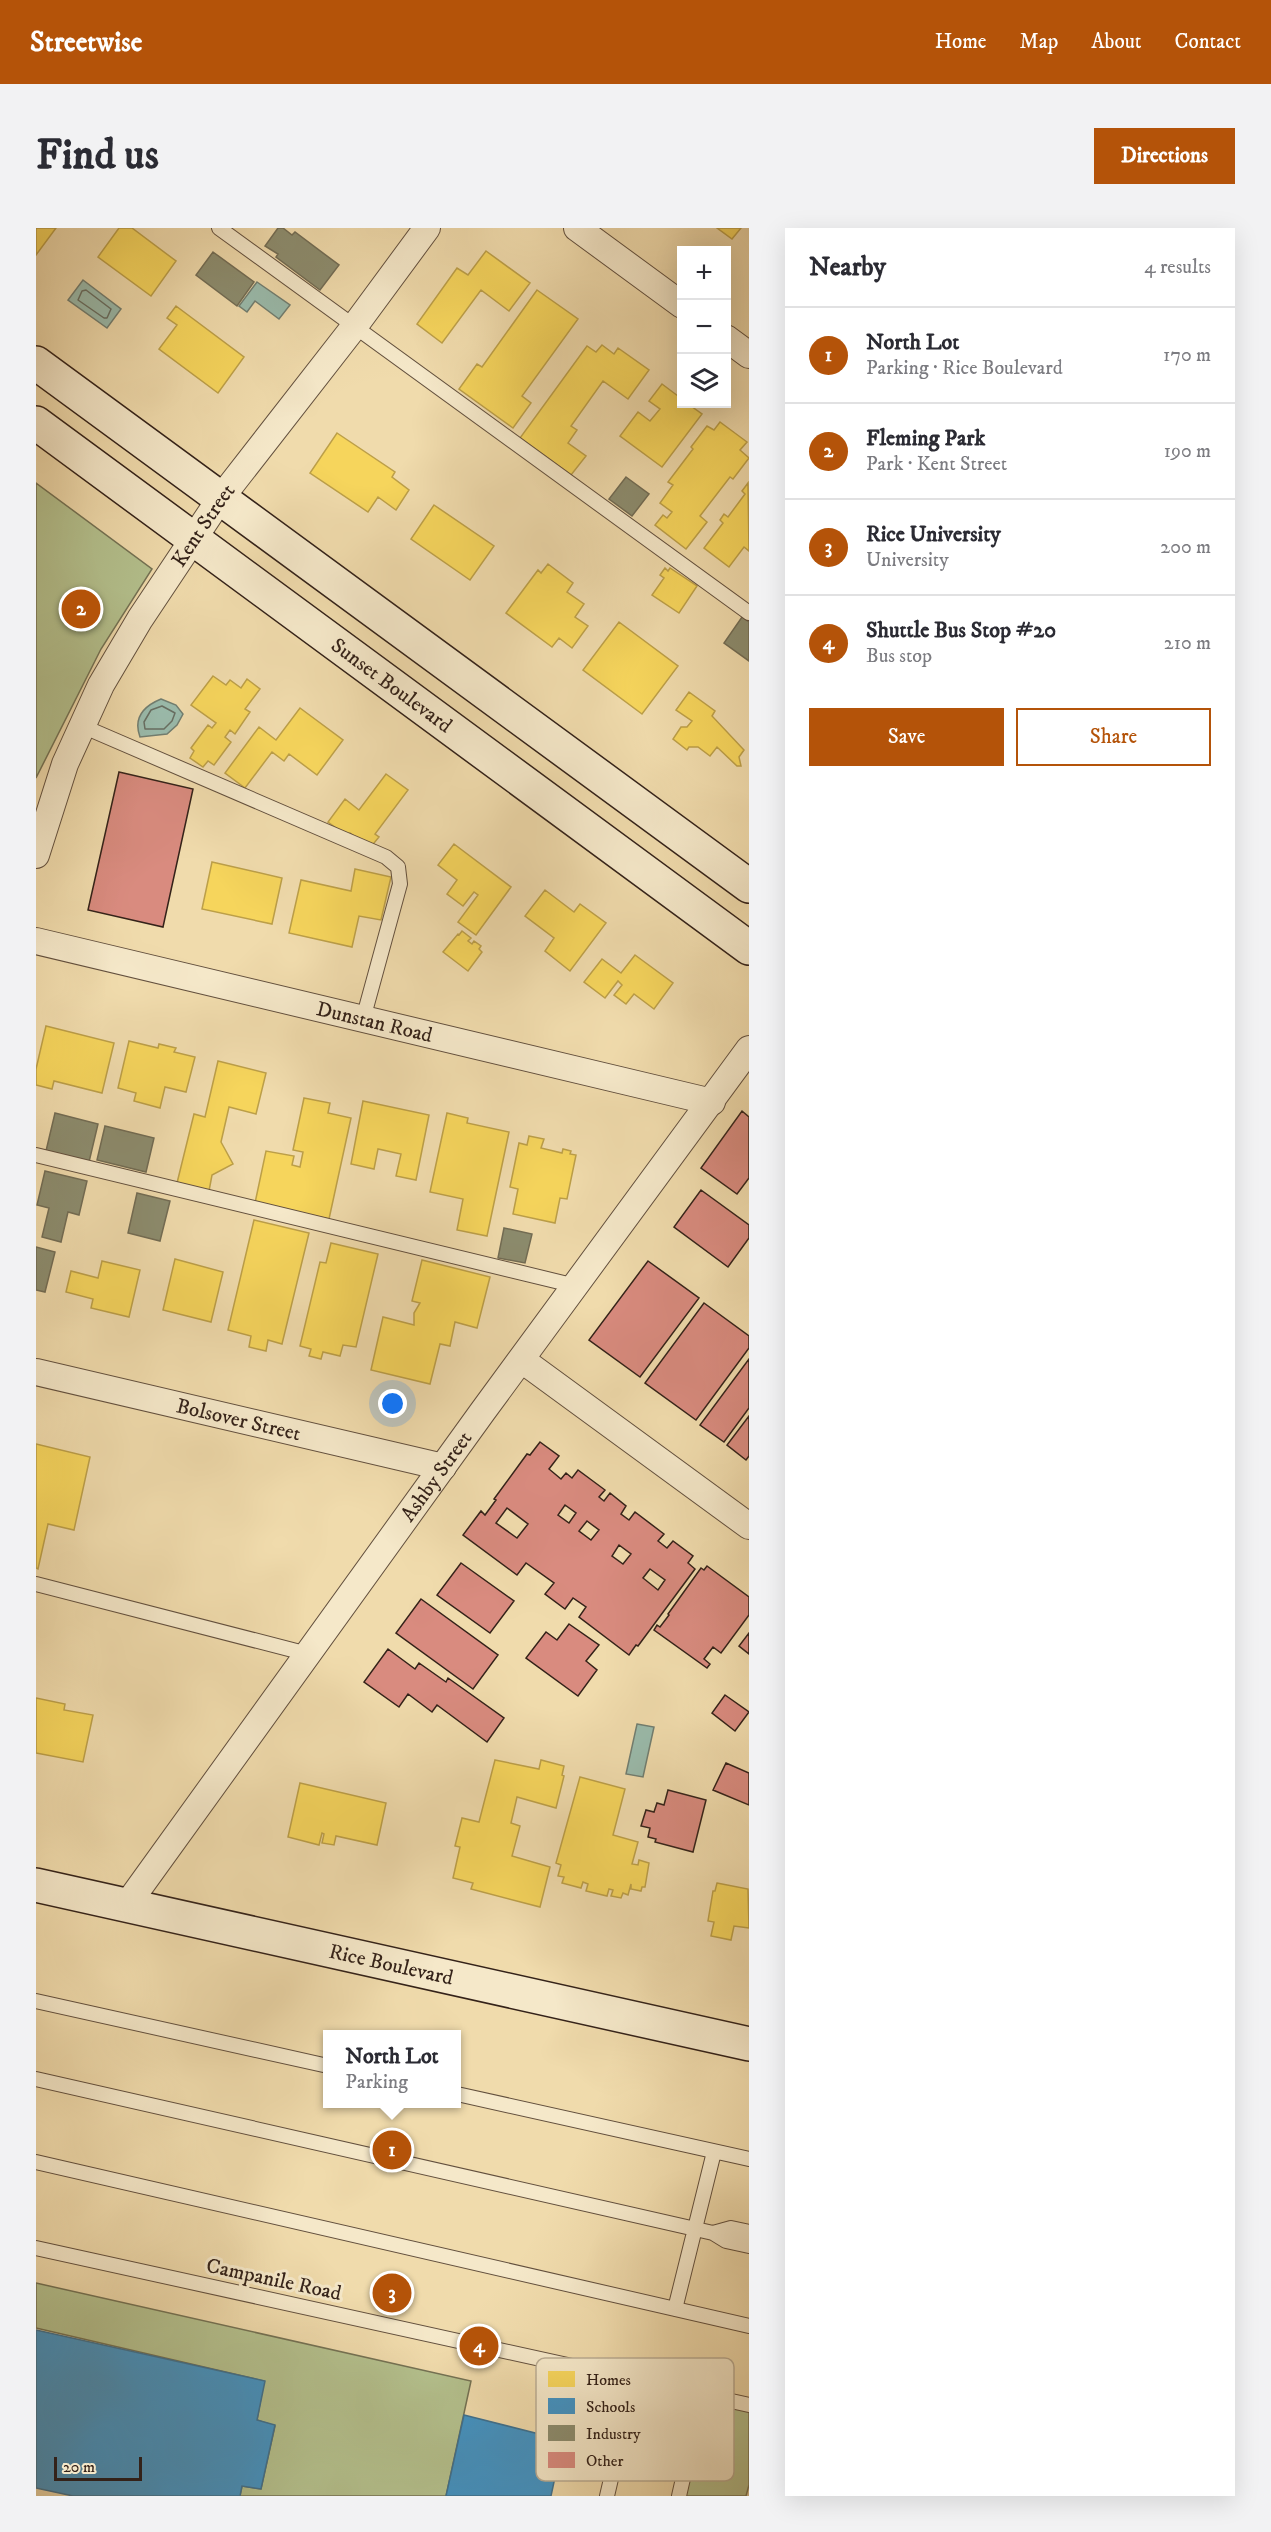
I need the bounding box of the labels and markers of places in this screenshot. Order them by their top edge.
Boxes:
pin: 2 [62,586,100,632]
pin: 1 [372,2128,412,2172]
pin: 3 [372,2270,412,2316]
pin: 4 [460,2324,498,2368]

